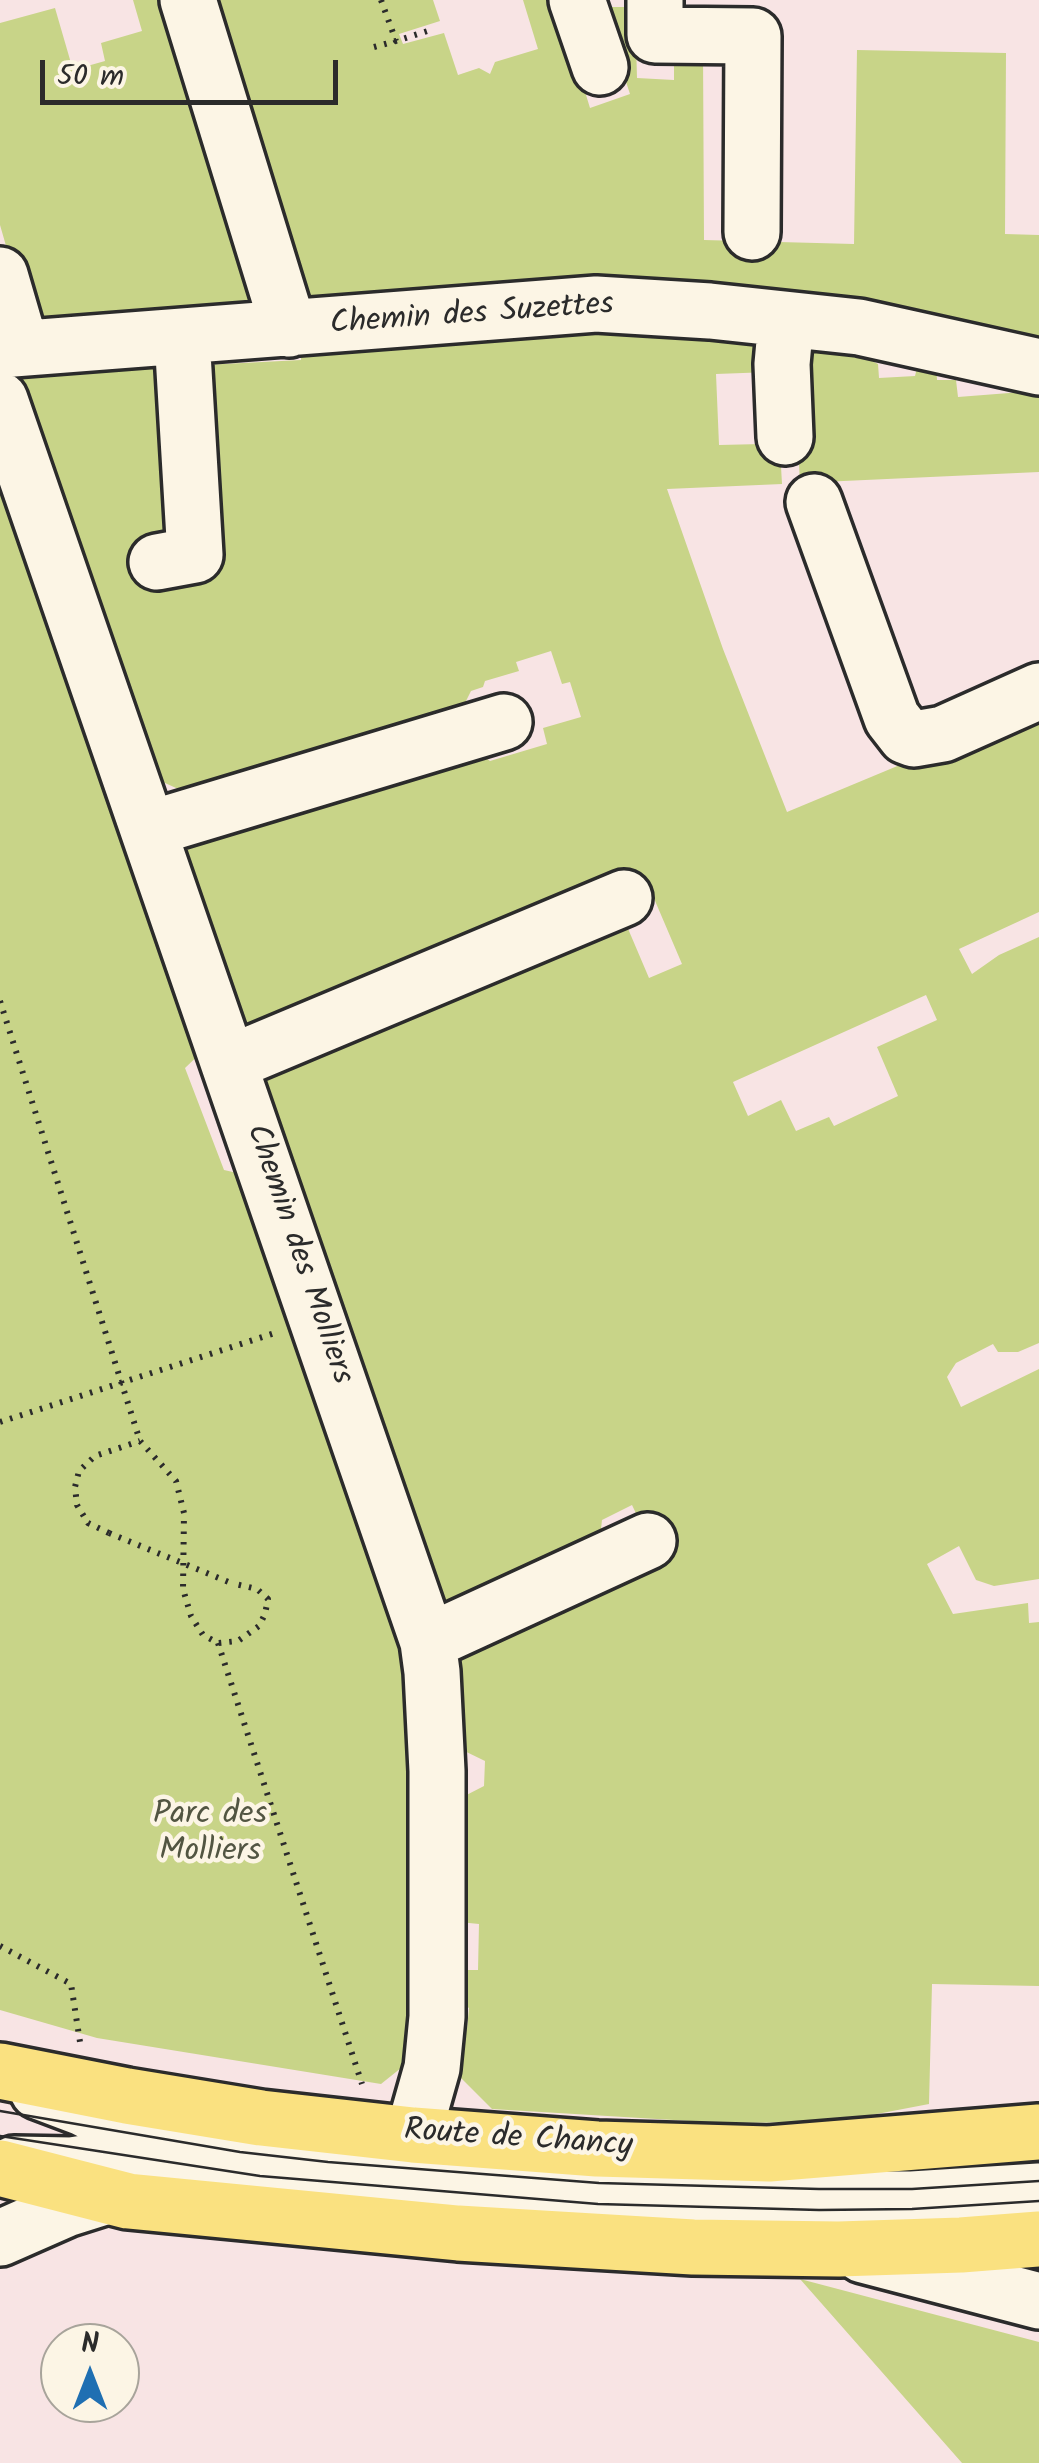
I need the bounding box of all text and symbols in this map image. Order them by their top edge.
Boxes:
scale bar [45,40,342,102]
text: 50 m [57,53,124,101]
street label: Chemin des Suzettes [329,288,615,346]
street label: Chemin des Molliers [235,1120,359,1390]
park label: Parc des Molliers [153,1798,267,1873]
street label: Route de Chancy [402,2114,634,2168]
text: N [81,2322,99,2367]
north arrow [40,2323,140,2423]

